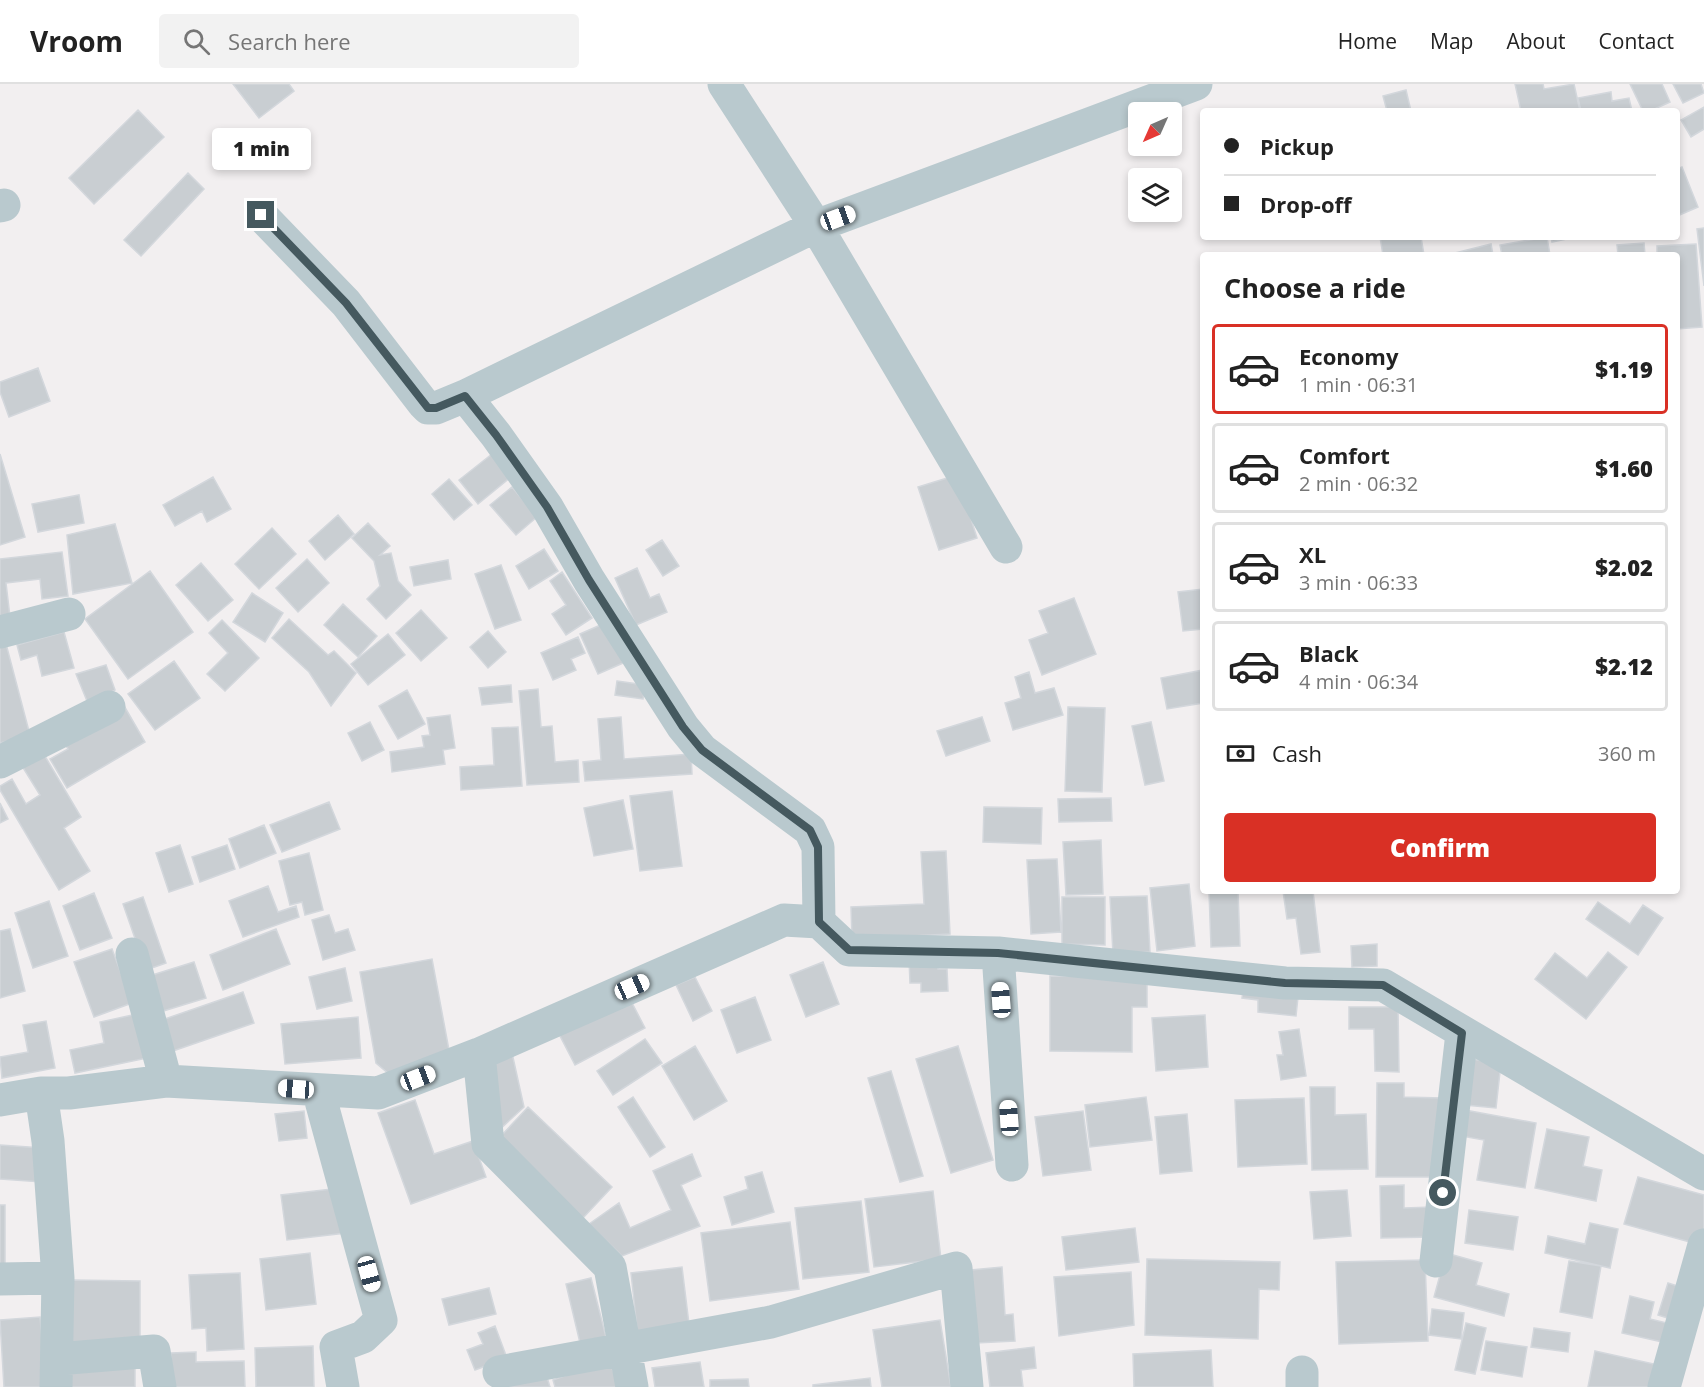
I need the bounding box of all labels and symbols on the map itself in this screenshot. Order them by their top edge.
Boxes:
north arrow [1128,102,1182,156]
callout: 1 min [212,128,310,170]
route end [247,201,274,228]
car [818,203,858,233]
car [612,971,652,1003]
car [991,981,1011,1019]
car [398,1063,438,1093]
car [277,1079,315,1099]
car [999,1099,1019,1137]
route start [1429,1179,1456,1206]
car [356,1254,382,1294]

